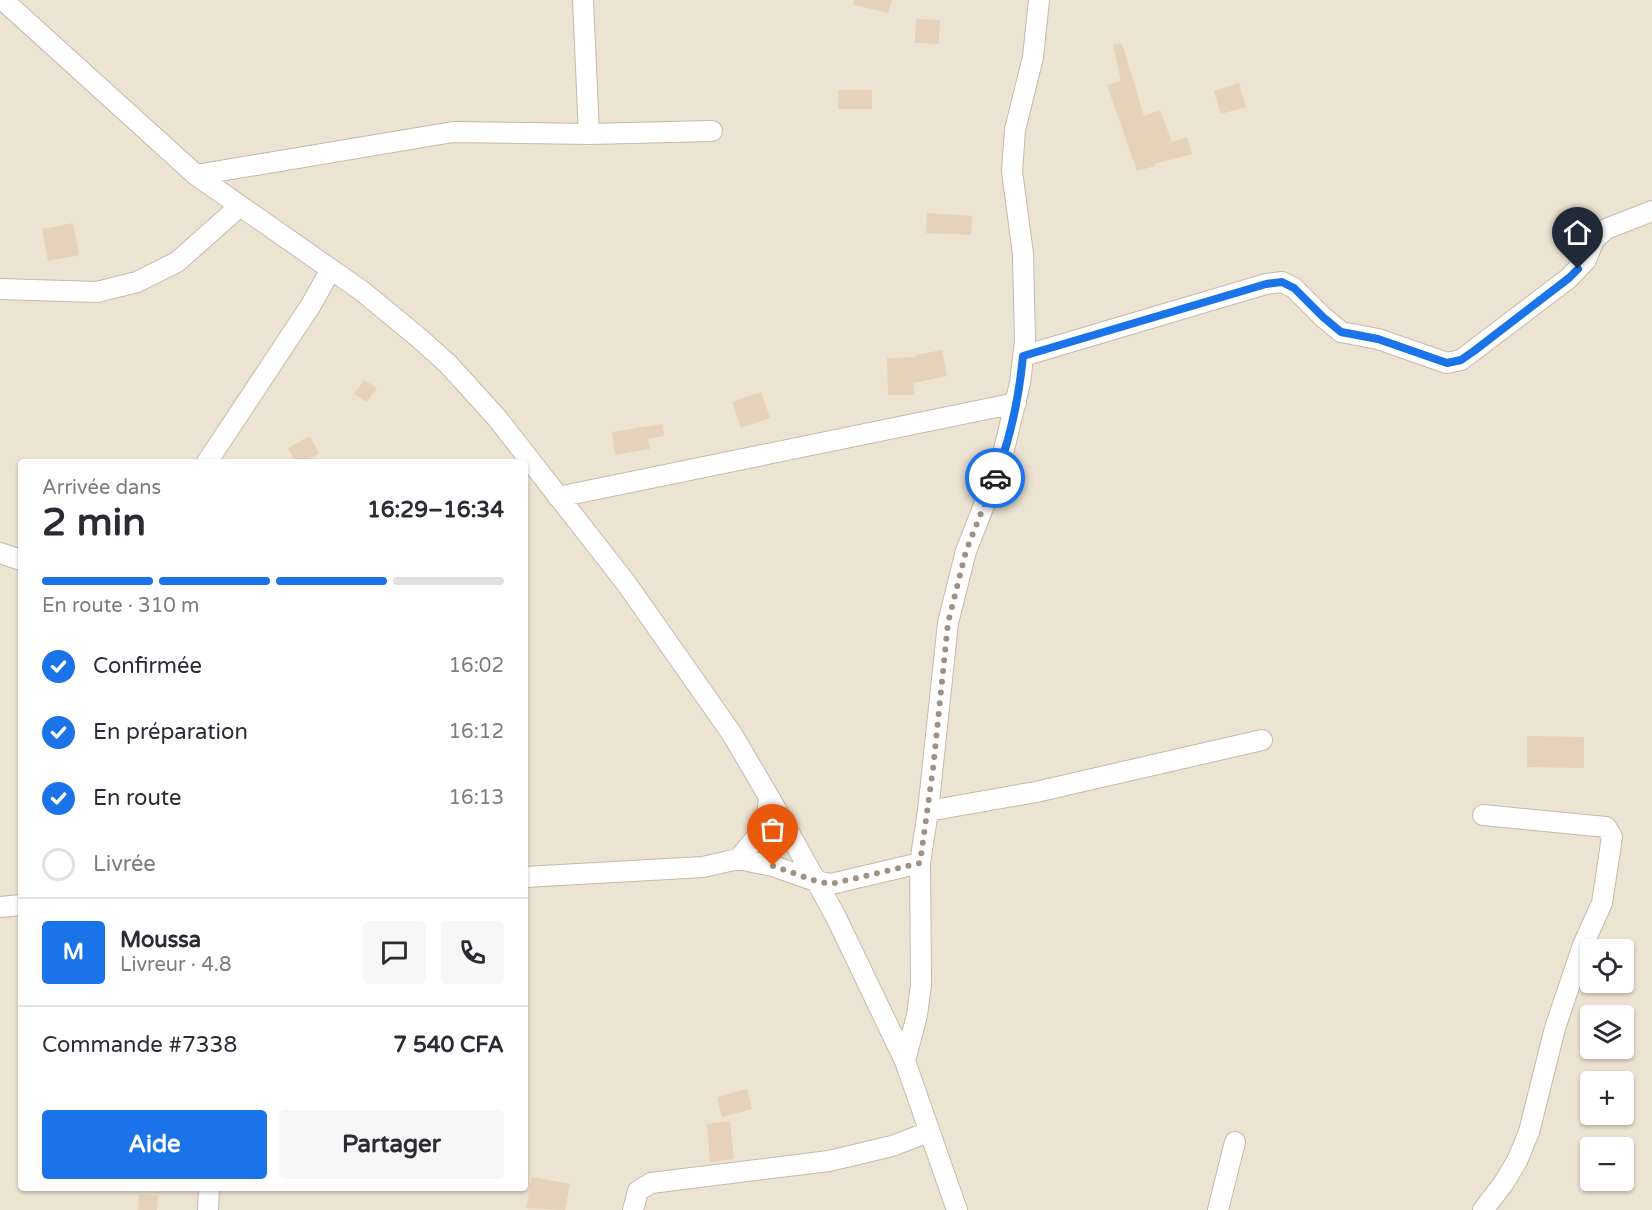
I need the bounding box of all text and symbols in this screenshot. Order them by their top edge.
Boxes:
pin [1552,207,1603,269]
icon: home [1561,216,1594,249]
courier [965,448,1025,508]
icon: car [979,462,1012,495]
text: Arrivée dans [42,476,161,500]
text: 16:29–16:34 [367,497,504,523]
text: 2 min [42,499,146,546]
text: En route · 310 m [42,594,199,618]
icon: check [42,650,75,683]
text: Confirmée [93,653,202,679]
text: 16:02 [449,654,504,678]
icon: check [42,716,75,749]
text: En préparation [93,719,248,745]
text: 16:12 [449,720,504,744]
icon: check [42,782,75,815]
text: En route [93,785,182,811]
text: 16:13 [449,786,504,810]
pin [747,804,798,866]
icon: bag [756,813,789,846]
text: Livrée [93,851,156,877]
button: chat [363,921,426,984]
button: phone [441,921,504,984]
text: Moussa [120,927,201,953]
text: M [63,939,84,965]
map controls [1580,939,1634,1191]
button: locate [1580,939,1634,993]
text: Livreur · 4.8 [120,953,231,977]
button: layers [1580,1005,1634,1059]
text: Commande #7338 [42,1032,237,1058]
text: 7 540 CFA [393,1032,504,1058]
button: + [1580,1071,1634,1125]
button: Aide [42,1110,267,1179]
button: Partager [279,1110,504,1179]
button: − [1580,1137,1634,1191]

